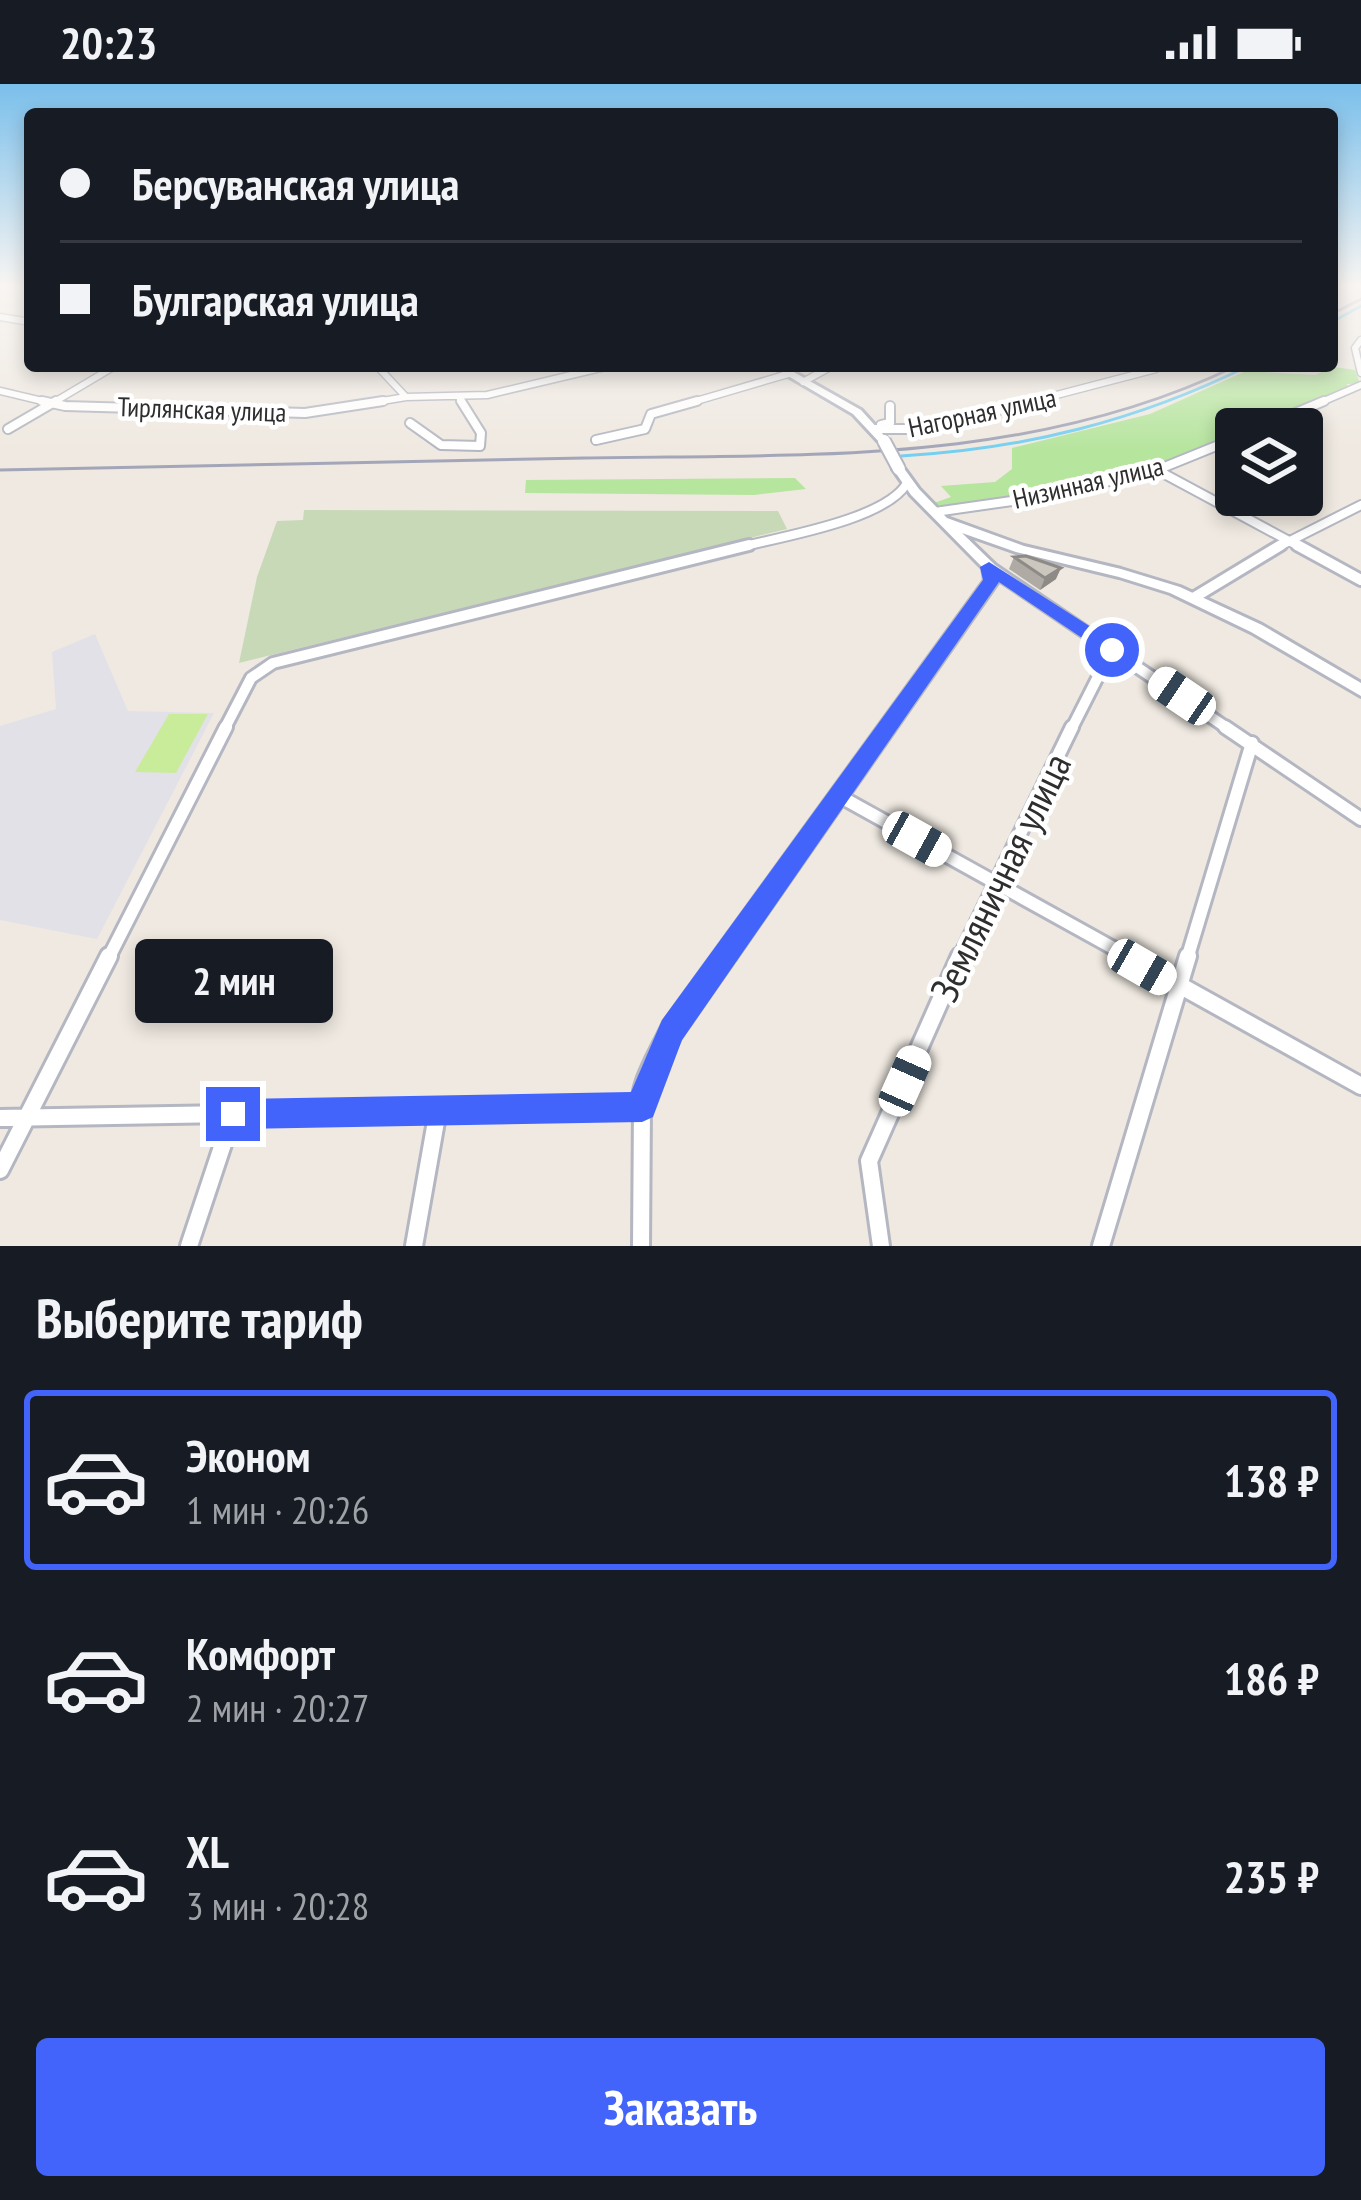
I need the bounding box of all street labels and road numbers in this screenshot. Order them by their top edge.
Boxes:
street label: Нагорная улица [905,380,1059,444]
street label: Тирлянская улица [117,389,287,429]
street label: Низинная улица [1009,448,1167,516]
street label: Земляничная улица [918,745,1082,1009]

